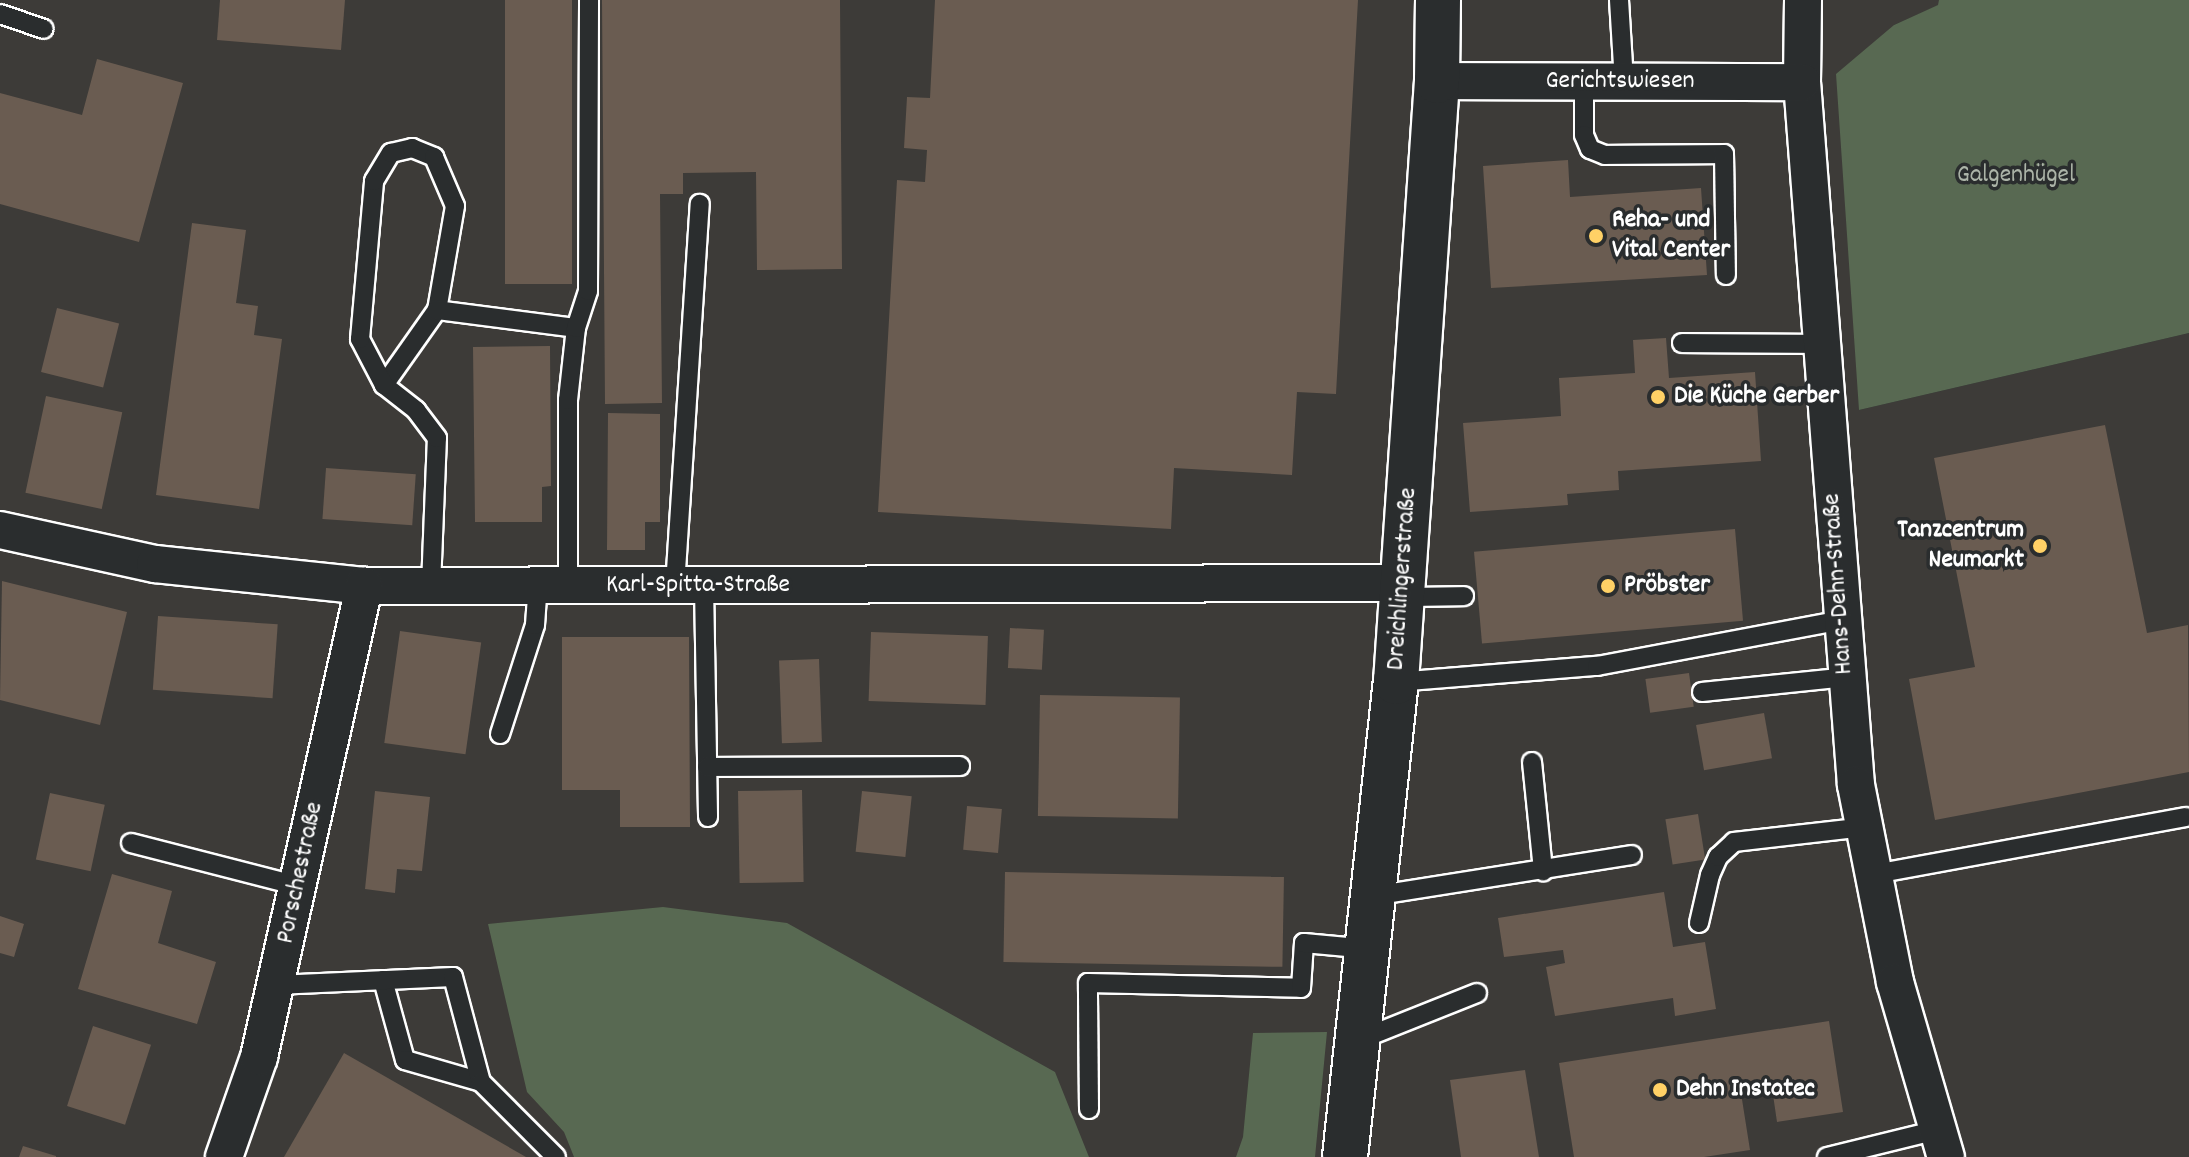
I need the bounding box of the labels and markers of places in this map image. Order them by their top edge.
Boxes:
place label: Reha- und Vital Center [1612,205,1730,266]
marker: Reha- und Vital Center [1587,227,1605,245]
place label: Die Küche Gerber [1674,381,1839,413]
marker: Die Küche Gerber [1649,388,1667,406]
place label: Tanzcentrum Neumarkt [1897,515,2024,576]
marker: Tanzcentrum Neumarkt [2031,537,2049,555]
place label: Pröbster [1624,570,1710,602]
marker: Pröbster [1599,577,1617,595]
place label: Dehn Instatec [1676,1074,1815,1106]
marker: Dehn Instatec [1651,1081,1669,1099]

